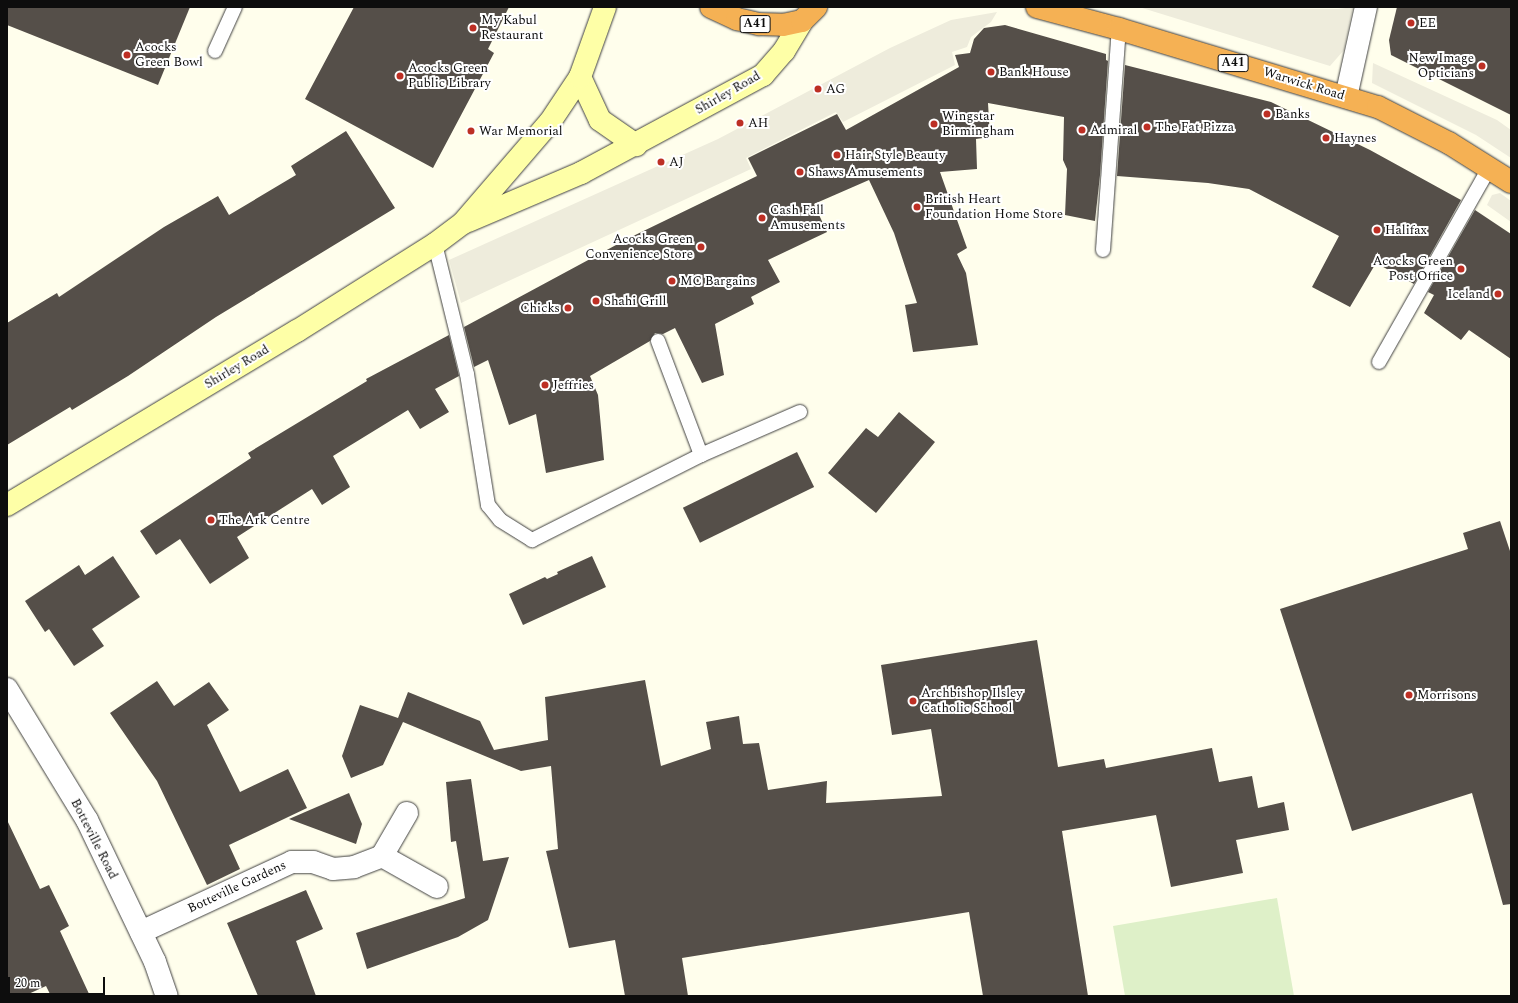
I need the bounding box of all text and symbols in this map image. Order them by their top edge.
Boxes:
place label: My Kabul Restaurant [481,13,543,44]
road number: A41 [739,14,771,34]
place label: EE [1419,15,1436,31]
marker: EE [1406,18,1416,28]
marker: My Kabul Restaurant [468,23,478,33]
place label: Acocks Green Bowl [135,40,203,71]
marker: Acocks Green Bowl [122,50,132,60]
place label: New Image Opticians [1409,51,1474,82]
road number: A41 [1217,53,1249,73]
place label: Acocks Green Public Library [408,61,491,92]
marker: New Image Opticians [1477,61,1487,71]
place label: Bank House [999,64,1069,80]
street label: Warwick Road [1262,64,1346,104]
marker: Bank House [986,67,996,77]
street label: Shirley Road [693,68,763,118]
marker: Acocks Green Public Library [395,71,405,81]
place label: AG [826,81,845,97]
marker: AG [813,84,823,94]
place label: Banks [1275,106,1310,122]
place label: Wingstar Birmingham [942,109,1014,140]
marker: Banks [1262,109,1272,119]
place label: AH [748,115,768,131]
marker: AH [735,118,745,128]
marker: Wingstar Birmingham [929,119,939,129]
place label: The Fat Pizza [1155,119,1234,135]
place label: Admiral [1090,122,1137,138]
marker: The Fat Pizza [1142,122,1152,132]
place label: War Memorial [479,123,563,139]
marker: Admiral [1077,125,1087,135]
marker: War Memorial [466,126,476,136]
place label: Haynes [1334,130,1377,146]
marker: Haynes [1321,133,1331,143]
place label: Hair Style Beauty [845,147,945,163]
marker: Hair Style Beauty [832,150,842,160]
place label: AJ [669,154,684,170]
marker: AJ [656,157,666,167]
place label: Shaws Amusements [808,164,923,180]
marker: Shaws Amusements [795,167,805,177]
place label: British Heart Foundation Home Store [925,192,1063,223]
marker: British Heart Foundation Home Store [912,202,922,212]
place label: Cash Fall Amusements [770,203,845,234]
marker: Cash Fall Amusements [757,213,767,223]
place label: Halifax [1385,222,1427,238]
marker: Halifax [1372,225,1382,235]
place label: Acocks Green Convenience Store [585,232,693,263]
marker: Acocks Green Convenience Store [696,242,706,252]
place label: Acocks Green Post Office [1373,254,1453,285]
marker: Acocks Green Post Office [1456,264,1466,274]
place label: MC Bargains [680,273,756,289]
marker: MC Bargains [667,276,677,286]
place label: Iceland [1447,286,1490,302]
marker: Iceland [1493,289,1503,299]
place label: Shahi Grill [604,293,666,309]
marker: Shahi Grill [591,296,601,306]
place label: Chicks [520,300,560,316]
marker: Chicks [563,303,573,313]
street label: Shirley Road [202,342,272,392]
place label: Jeffries [553,377,594,393]
marker: Jeffries [540,380,550,390]
place label: The Ark Centre [219,512,310,528]
marker: The Ark Centre [206,515,216,525]
place label: Archbishop Ilsley Catholic School [921,686,1023,717]
place label: Morrisons [1417,687,1477,703]
marker: Morrisons [1404,690,1414,700]
marker: Archbishop Ilsley Catholic School [908,696,918,706]
street label: Botteville Road [67,796,121,882]
street label: Botteville Gardens [185,857,289,917]
scale bar [10,969,107,995]
text: 20 m [15,974,40,993]

